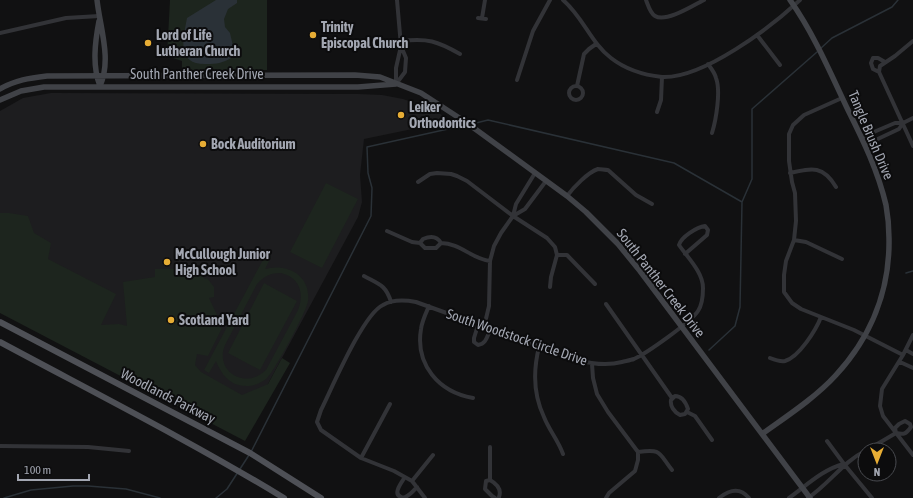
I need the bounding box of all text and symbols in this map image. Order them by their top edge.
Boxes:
place label: Trinity Episcopal Church [321,19,408,51]
place label: Lord of Life Lutheran Church [156,27,241,59]
marker: Trinity Episcopal Church [308,30,318,40]
marker: Lord of Life Lutheran Church [143,38,153,48]
street label: South Panther Creek Drive [130,66,264,82]
street label: Tangle Brush Drive [845,88,897,182]
place label: Leiker Orthodontics [409,99,476,131]
marker: Leiker Orthodontics [396,110,406,120]
place label: Bock Auditorium [211,136,296,152]
marker: Bock Auditorium [198,139,208,149]
street label: South Panther Creek Drive [614,226,708,340]
place label: McCullough Junior High School [175,246,271,278]
marker: McCullough Junior High School [162,257,172,267]
street label: South Woodstock Circle Drive [444,305,590,369]
place label: Scotland Yard [179,312,249,328]
marker: Scotland Yard [166,315,176,325]
street label: Woodlands Parkway [118,365,218,427]
north arrow [857,442,897,482]
scale bar [18,456,89,482]
text: 100 m [24,463,51,477]
text: N [874,466,880,478]

